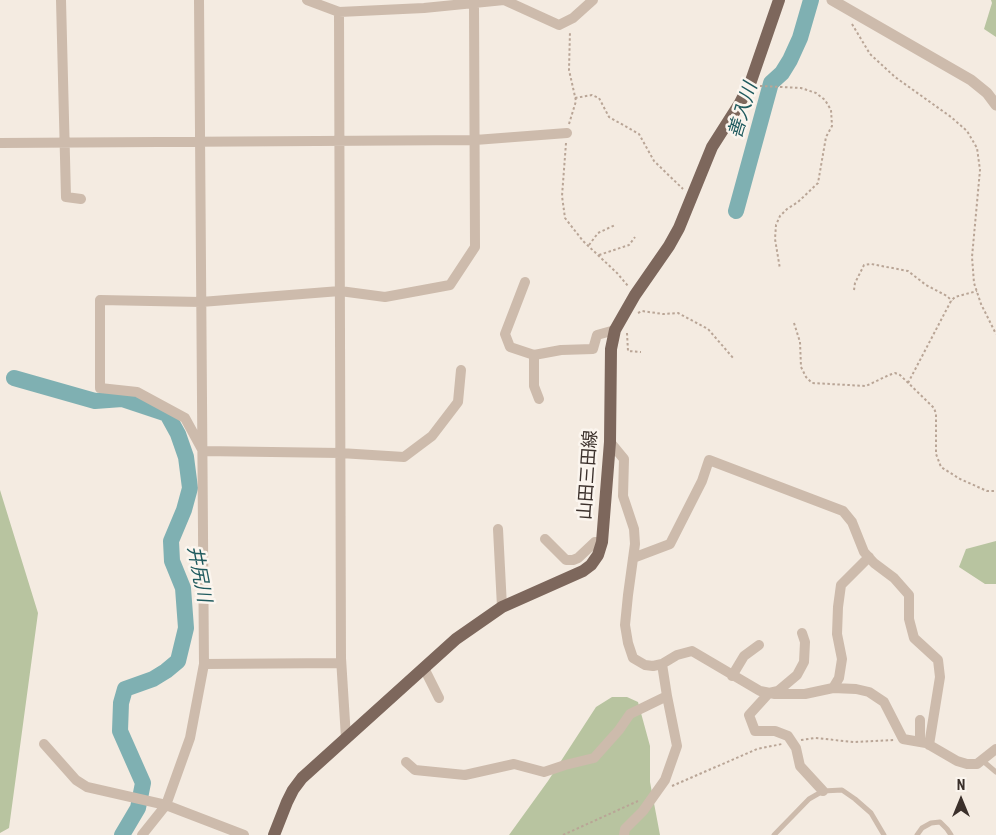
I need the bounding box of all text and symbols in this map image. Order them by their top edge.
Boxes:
water label: 善入川 [725,80,763,142]
street label: 山田三田線 [575,429,603,521]
water label: 井尻川 [181,544,215,604]
north arrow [936,775,986,825]
text: N [957,777,965,793]

